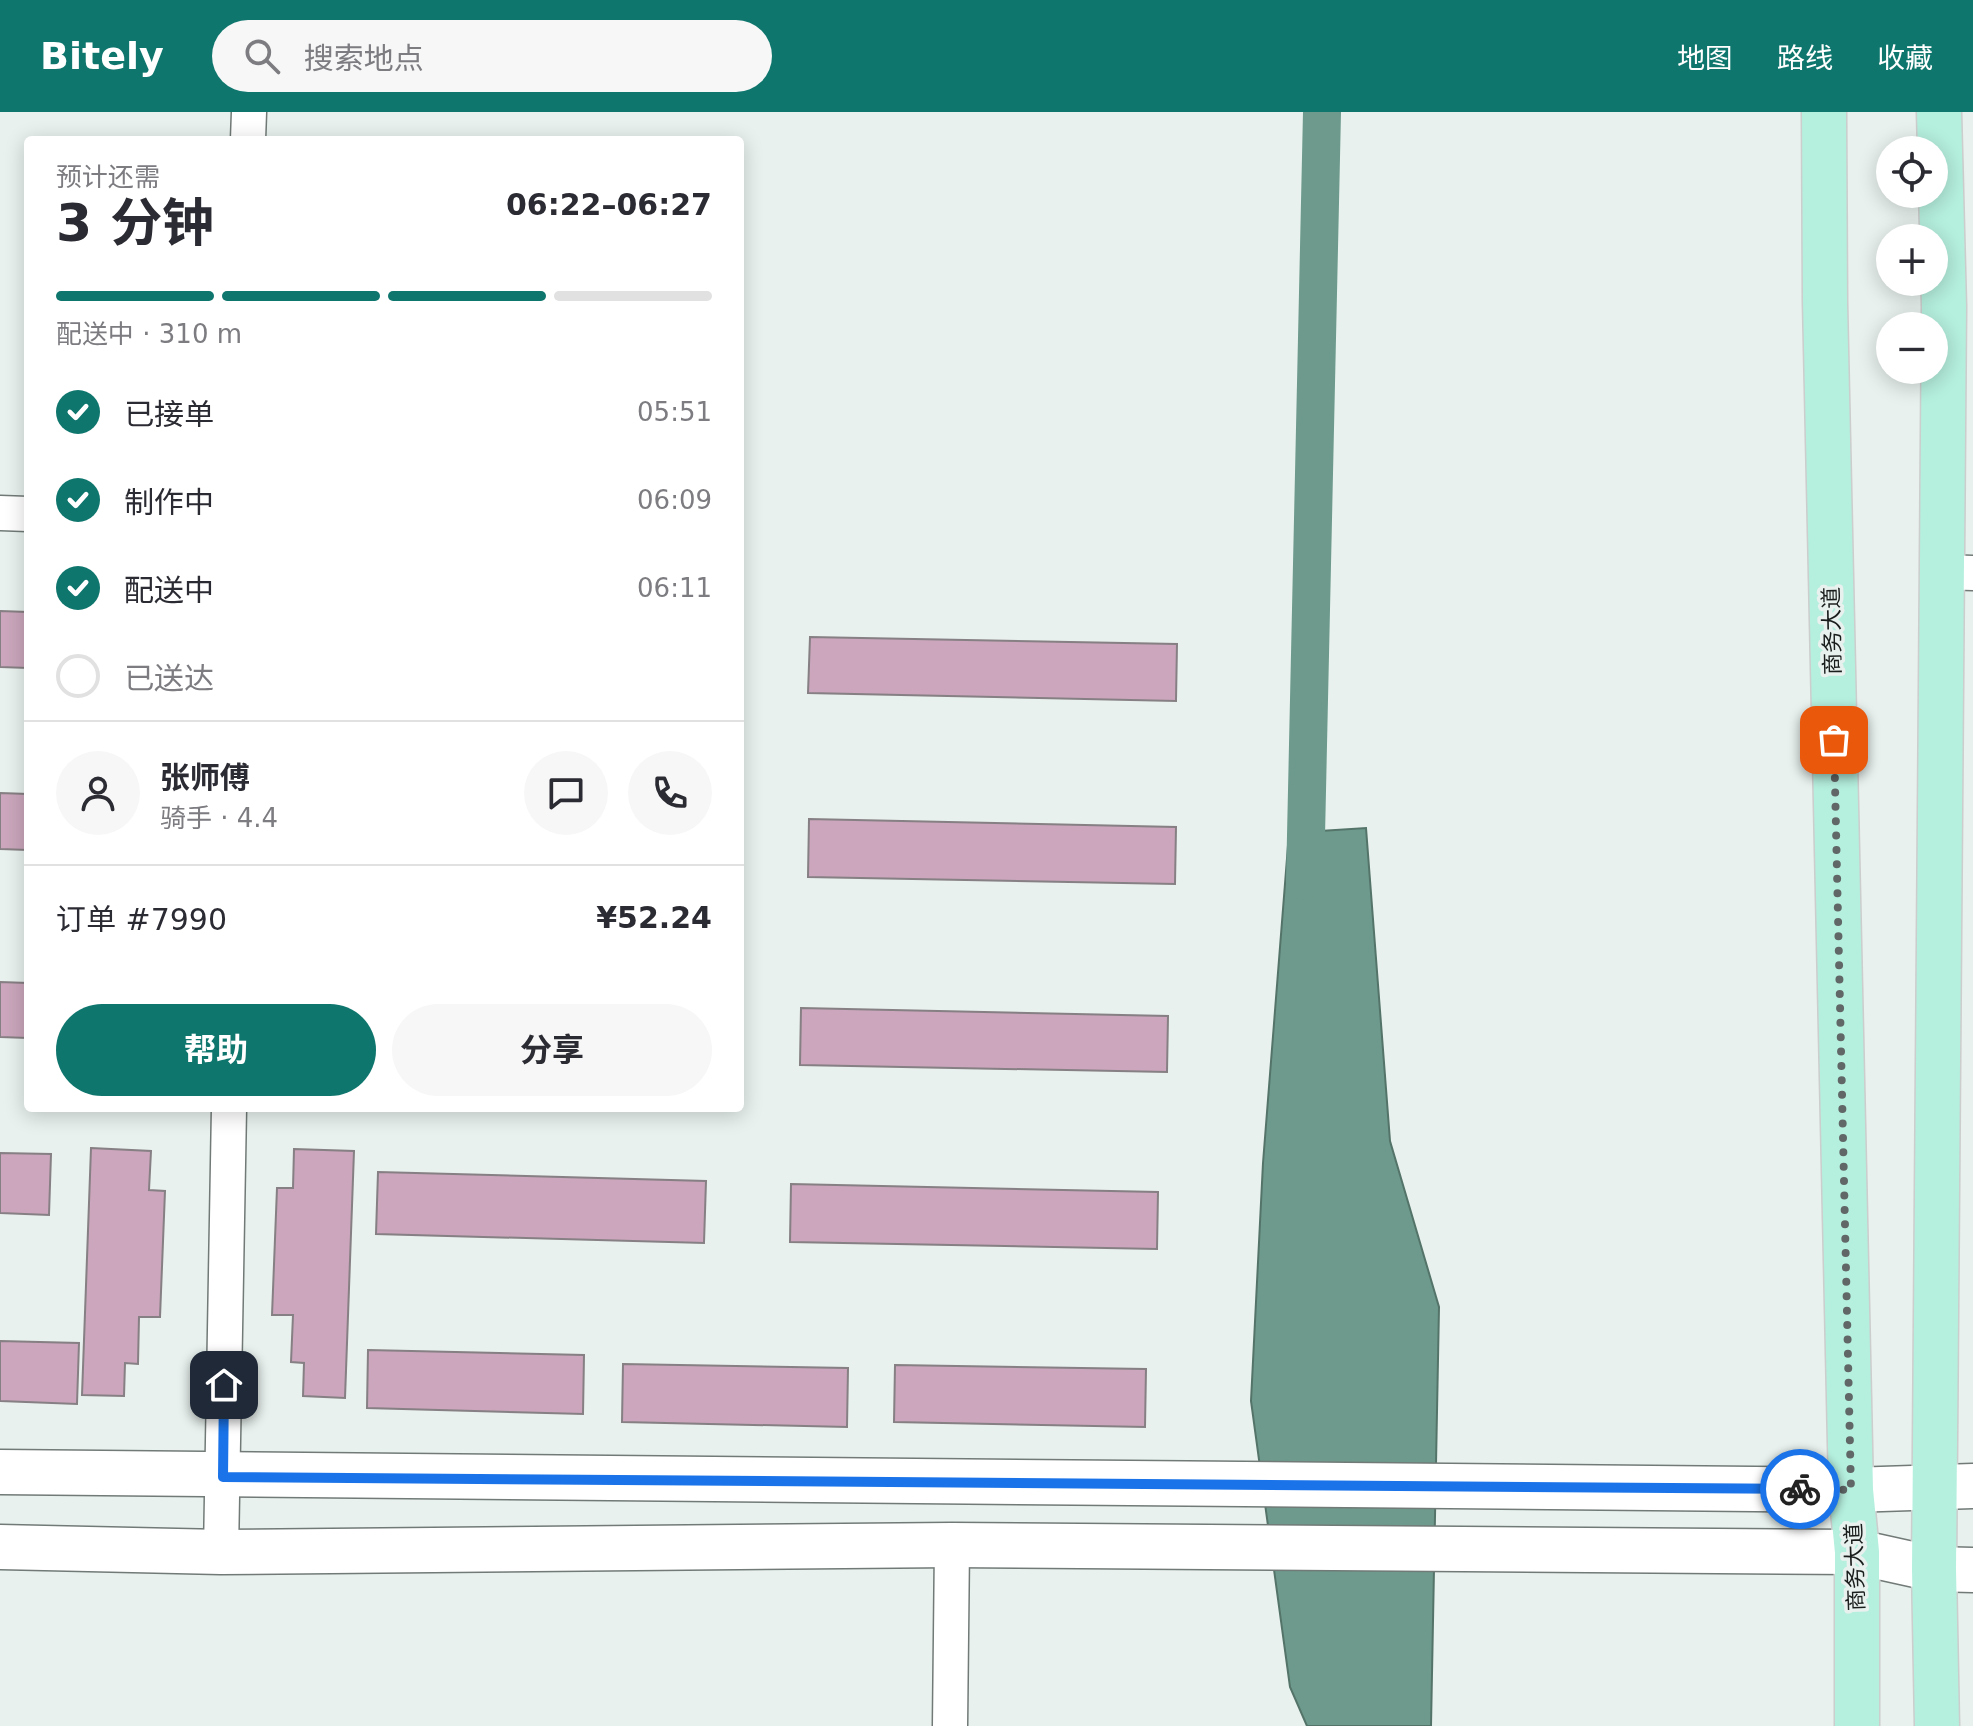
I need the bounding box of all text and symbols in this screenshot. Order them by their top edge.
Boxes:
search box [212,20,772,92]
text: Bitely [40,34,164,78]
icon: search [240,34,284,78]
text: 搜索地点 [304,41,424,76]
text: 地图 [1677,42,1733,75]
text: 路线 [1777,42,1833,75]
text: 收藏 [1877,42,1933,75]
map controls [1876,136,1948,384]
button: locate [1876,136,1948,208]
text: 预计还需 [56,162,160,192]
text: 06:22–06:27 [506,187,712,222]
text: 3 分钟 [56,193,214,253]
button: + [1876,224,1948,296]
button: − [1876,312,1948,384]
text: 配送中 · 310 m [56,319,242,349]
icon: check [56,390,100,434]
text: 已接单 [124,397,214,432]
text: 05:51 [637,397,712,427]
icon: check [56,478,100,522]
text: 制作中 [124,485,214,520]
text: 06:09 [637,485,712,515]
icon: check [56,566,100,610]
text: 配送中 [124,573,214,608]
text: 06:11 [637,573,712,603]
street label: 商务大道 [1819,587,1845,675]
text: 已送达 [124,661,214,696]
pin [1800,706,1868,774]
icon: bag [1812,718,1856,762]
button: person [56,751,140,835]
button: chat [524,751,608,835]
button: phone [628,751,712,835]
text: 张师傅 [160,760,250,795]
text: 骑手 · 4.4 [160,803,278,833]
text: ¥52.24 [596,900,712,935]
text: 订单 #7990 [56,902,227,937]
button: 帮助 [56,1004,376,1096]
button: 分享 [392,1004,712,1096]
pin [190,1351,258,1419]
icon: home [202,1363,246,1407]
courier [1760,1449,1840,1529]
icon: bike [1778,1467,1822,1511]
street label: 商务大道 [1841,1523,1869,1611]

